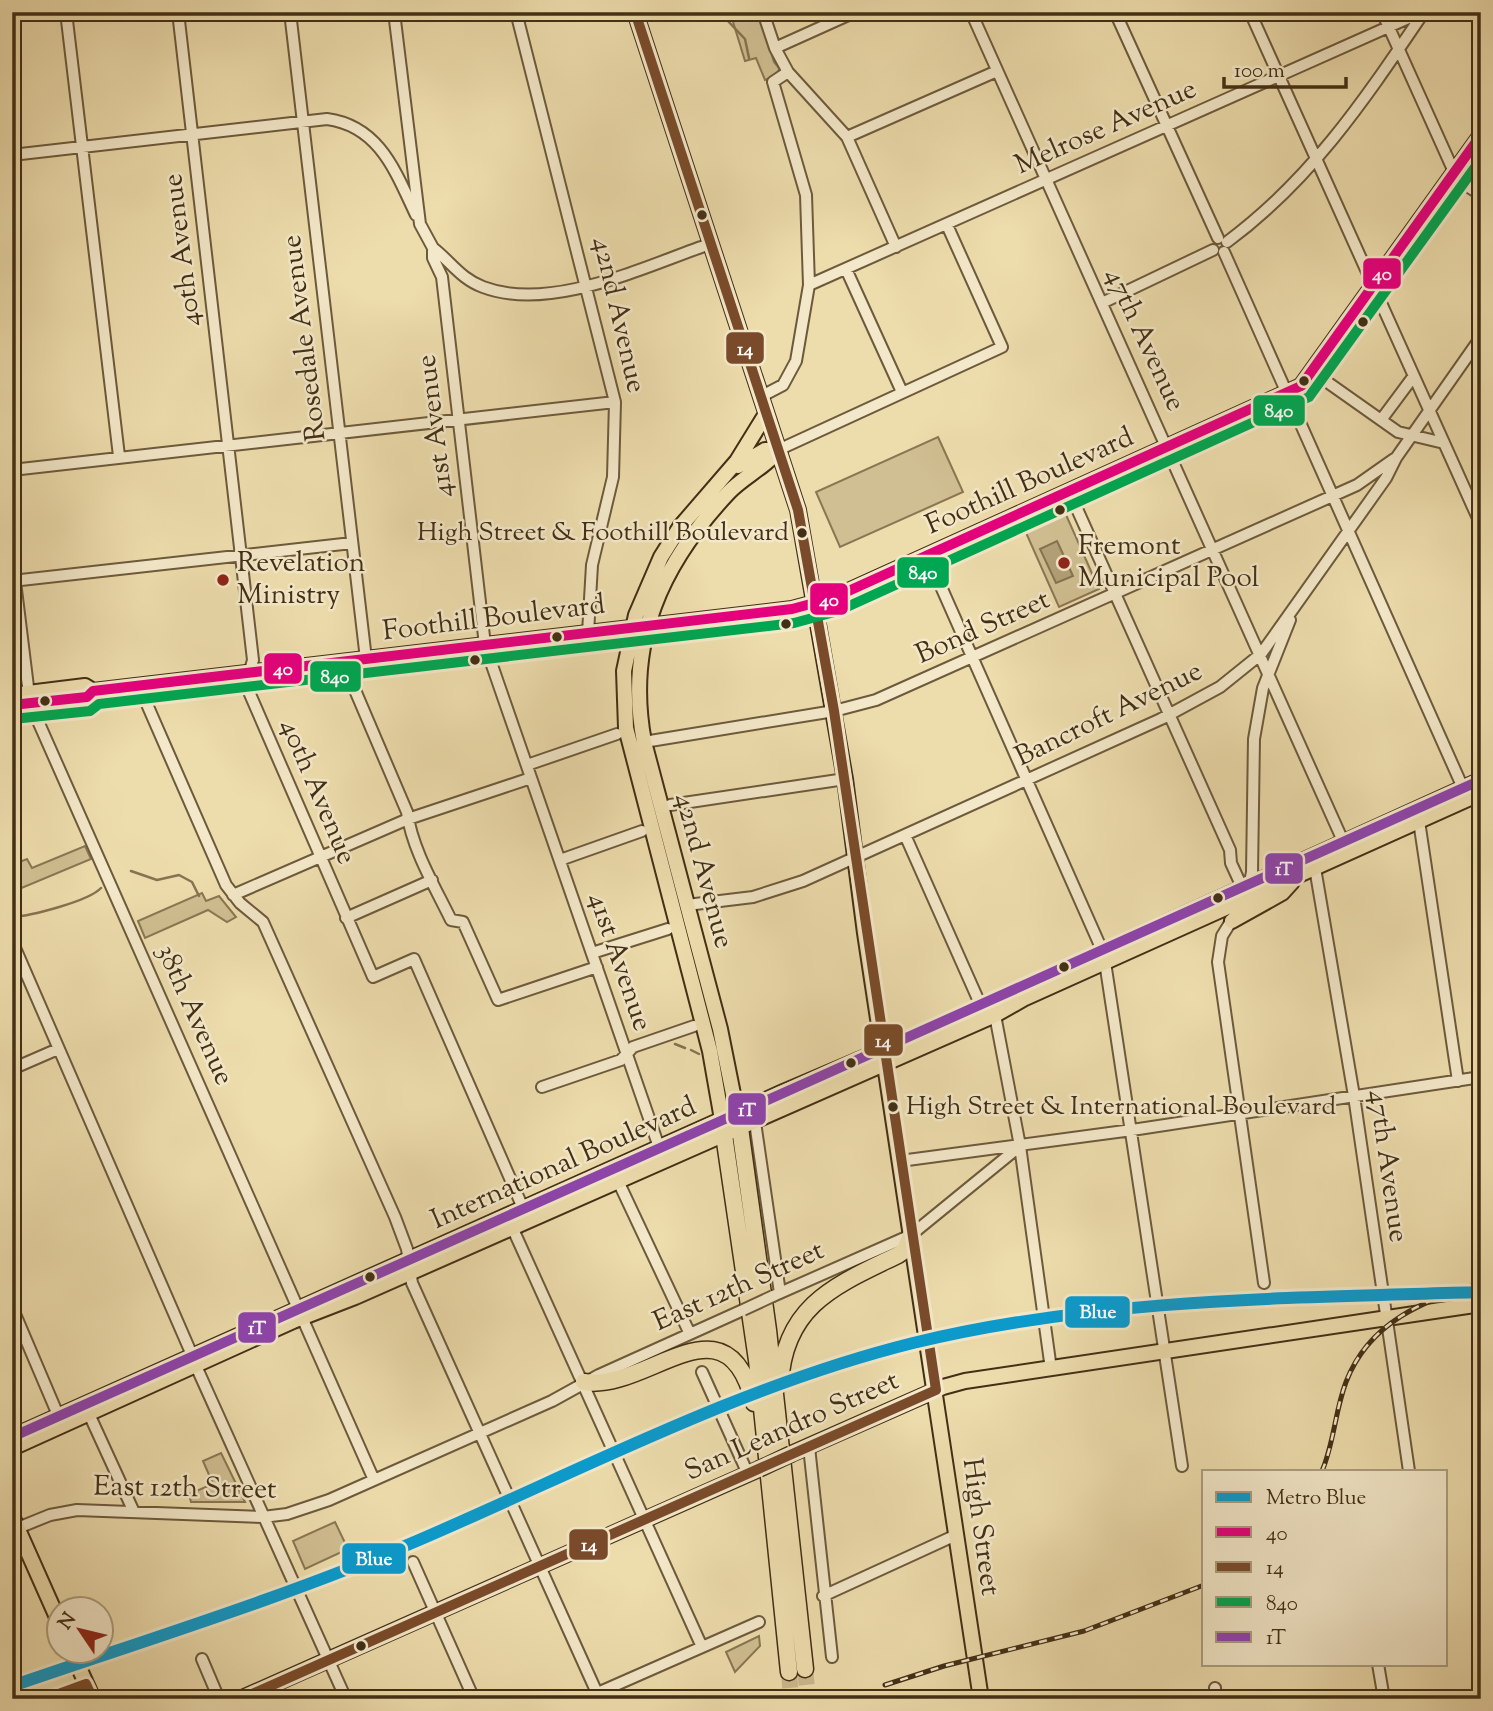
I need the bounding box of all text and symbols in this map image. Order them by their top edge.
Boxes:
scale bar [1224,46,1346,90]
text: 100 m [1234,57,1285,87]
street label: Melrose Avenue [1009,70,1203,186]
street label: 40th Avenue [154,171,212,329]
unlabelled marker [695,208,709,222]
street label: Rosedale Avenue [273,233,337,443]
street label: 42nd Avenue [581,233,655,397]
line badge: 40 [1362,257,1402,290]
street label: 47th Avenue [1093,262,1195,418]
text: 40 [1371,262,1392,289]
unlabelled marker [1356,315,1370,329]
line badge: 14 [725,331,765,365]
text: 14 [737,337,753,364]
street label: 41st Avenue [407,352,465,500]
unlabelled marker [1297,374,1311,388]
line badge: 840 [1252,394,1306,427]
text: 840 [1265,399,1293,426]
street label: Foothill Boulevard [920,418,1141,546]
unlabelled marker [1053,503,1067,517]
place label: High Street & Foothill Boulevard [417,515,789,552]
marker: High Street & Foothill Boulevard [795,526,809,540]
place label: Fremont Municipal Pool [1078,527,1260,599]
place label: Revelation Ministry [237,544,365,616]
marker: Fremont Municipal Pool [1056,555,1072,571]
line badge: 840 [896,556,950,589]
text: 840 [909,561,937,588]
marker: Revelation Ministry [215,572,231,588]
street label: Bond Street [909,580,1057,675]
line badge: 40 [809,582,849,616]
street label: Foothill Boulevard [380,585,608,652]
text: 40 [818,588,839,615]
unlabelled marker [779,617,793,631]
unlabelled marker [550,630,564,644]
line badge: 40 [263,652,303,685]
street label: Bancroft Avenue [1009,652,1209,778]
unlabelled marker [468,653,482,667]
text: 40 [272,657,293,684]
line badge: 840 [309,660,362,693]
text: 840 [321,665,349,692]
unlabelled marker [38,694,52,708]
street label: 40th Avenue [268,713,366,871]
street label: 42nd Avenue [663,789,743,953]
line badge: 1T [1264,852,1304,885]
text: 1T [1275,857,1294,884]
street label: 41st Avenue [577,888,661,1036]
unlabelled marker [1211,891,1225,905]
street label: 38th Avenue [145,938,243,1092]
unlabelled marker [1057,960,1071,974]
line badge: 14 [863,1023,904,1057]
text: 14 [875,1029,891,1056]
unlabelled marker [844,1056,858,1070]
street label: International Boulevard [425,1087,703,1241]
street label: 47th Avenue [1357,1087,1417,1245]
place label: High Street & International Boulevard [906,1089,1336,1126]
line badge: 1T [727,1092,767,1126]
text: 1T [738,1098,757,1125]
marker: High Street & International Boulevard [886,1100,900,1114]
street label: East 12th Street [647,1231,831,1343]
unlabelled marker [363,1270,377,1284]
line badge: Blue [1064,1295,1131,1329]
text: Blue [1080,1300,1117,1327]
line badge: 1T [237,1311,277,1344]
text: 1T [248,1316,267,1343]
street label: San Leandro Street [678,1362,906,1492]
street label: High Street [951,1456,1009,1599]
street label: East 12th Street [93,1467,277,1511]
legend [1202,1470,1448,1666]
text: Metro Blue [1266,1484,1366,1514]
text: 40 [1266,1520,1288,1550]
line badge: 14 [568,1528,609,1561]
text: 14 [581,1533,597,1560]
line badge: Blue [341,1542,407,1575]
text: Blue [356,1547,393,1574]
text: 14 [1266,1554,1284,1584]
text: 840 [1266,1590,1298,1620]
north arrow [46,1596,116,1666]
text: N [53,1608,84,1636]
text: 1T [1266,1624,1286,1654]
unlabelled marker [354,1639,368,1653]

